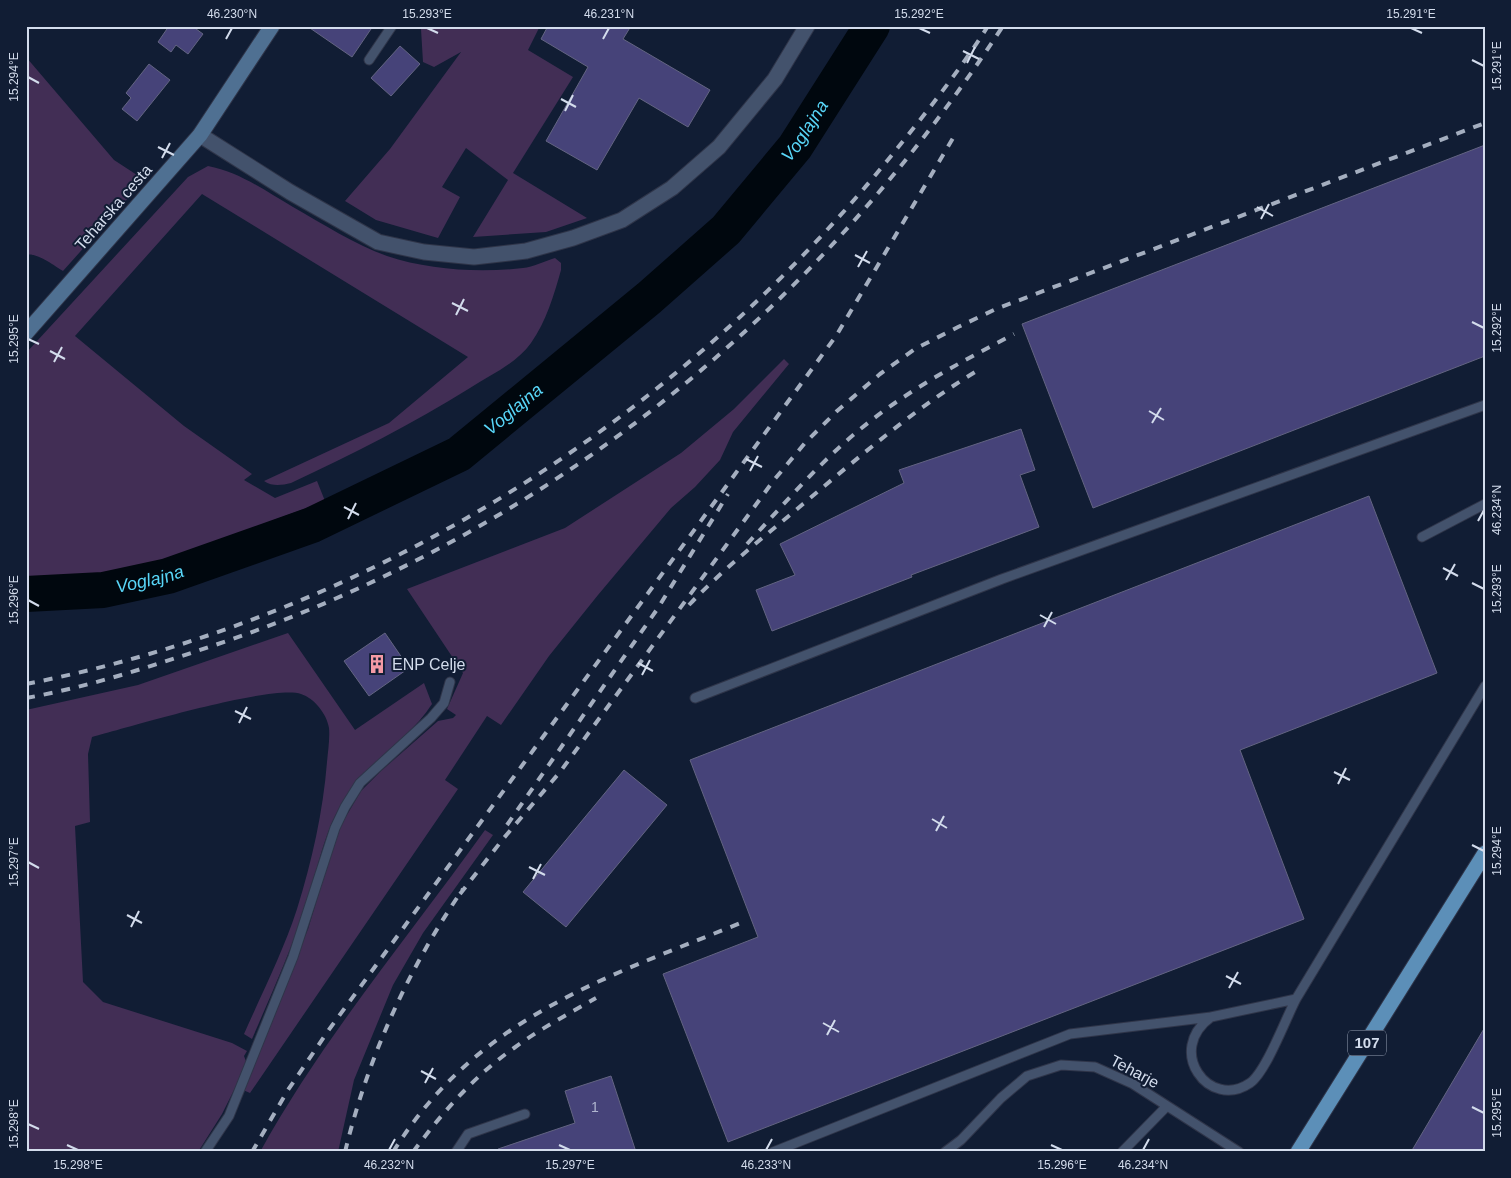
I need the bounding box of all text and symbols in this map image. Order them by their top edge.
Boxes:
text: 46.230°N [207,7,257,21]
text: 15.293°E [402,7,452,21]
text: 46.231°N [584,7,634,21]
text: 15.292°E [894,7,944,21]
text: 15.291°E [1386,7,1436,21]
text: 15.291°E [1490,41,1504,91]
text: 15.294°E [7,52,21,102]
water label: Voglajna [777,96,832,166]
street label: Teharska cesta [72,161,155,254]
text: 15.292°E [1490,303,1504,353]
text: 15.295°E [7,314,21,364]
water label: Voglajna [480,380,547,439]
text: 46.234°N [1490,485,1504,535]
water label: Voglajna [114,561,187,597]
text: 15.293°E [1490,564,1504,614]
text: 15.296°E [7,575,21,625]
building icon: ENP Celje [366,653,388,675]
place label: ENP Celje [392,656,466,673]
text: 15.294°E [1490,826,1504,876]
text: 15.297°E [7,837,21,887]
road number: 107 [1348,1030,1386,1056]
street label: Teharje [1108,1052,1162,1091]
text: 15.295°E [1490,1088,1504,1138]
text: 15.298°E [7,1099,21,1149]
house number: 1 [591,1099,599,1115]
text: 15.298°E [53,1158,103,1172]
text: 46.232°N [364,1158,414,1172]
text: 15.297°E [545,1158,595,1172]
text: 46.233°N [741,1158,791,1172]
text: 15.296°E [1037,1158,1087,1172]
text: 46.234°N [1118,1158,1168,1172]

